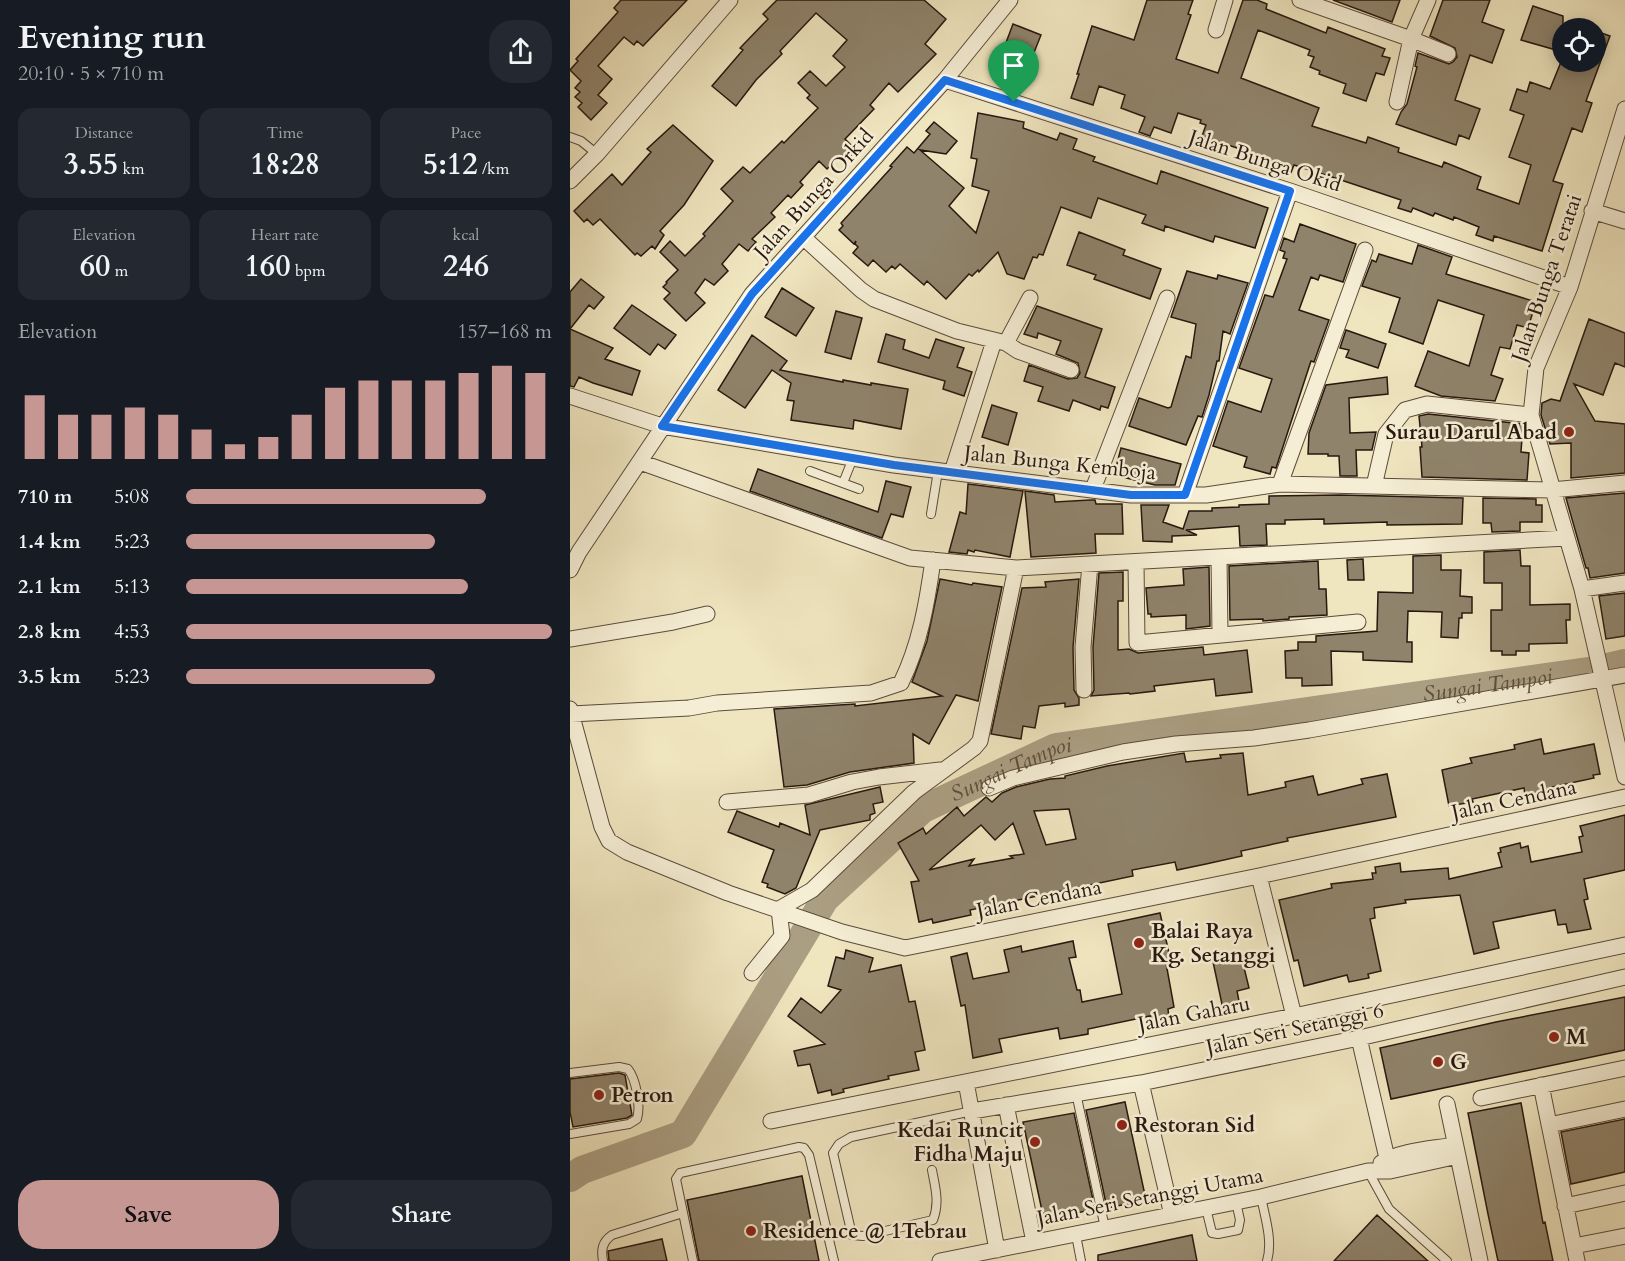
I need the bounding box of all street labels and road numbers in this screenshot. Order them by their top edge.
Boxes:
street label: Jalan Bunga Orkid [746,122,880,268]
street label: Jalan Bunga Okid [1182,122,1345,199]
street label: Jalan Bunga Teratai [1504,190,1589,369]
street label: Jalan Bunga Kemboja [960,438,1157,488]
street label: Jalan Cendana [1446,773,1579,828]
street label: Jalan Cendana [971,873,1104,926]
street label: Jalan Gaharu [1133,989,1253,1040]
street label: Jalan Seri Setanggi 6 [1201,996,1387,1063]
street label: Jalan Seri Setanggi Utama [1031,1161,1266,1234]

